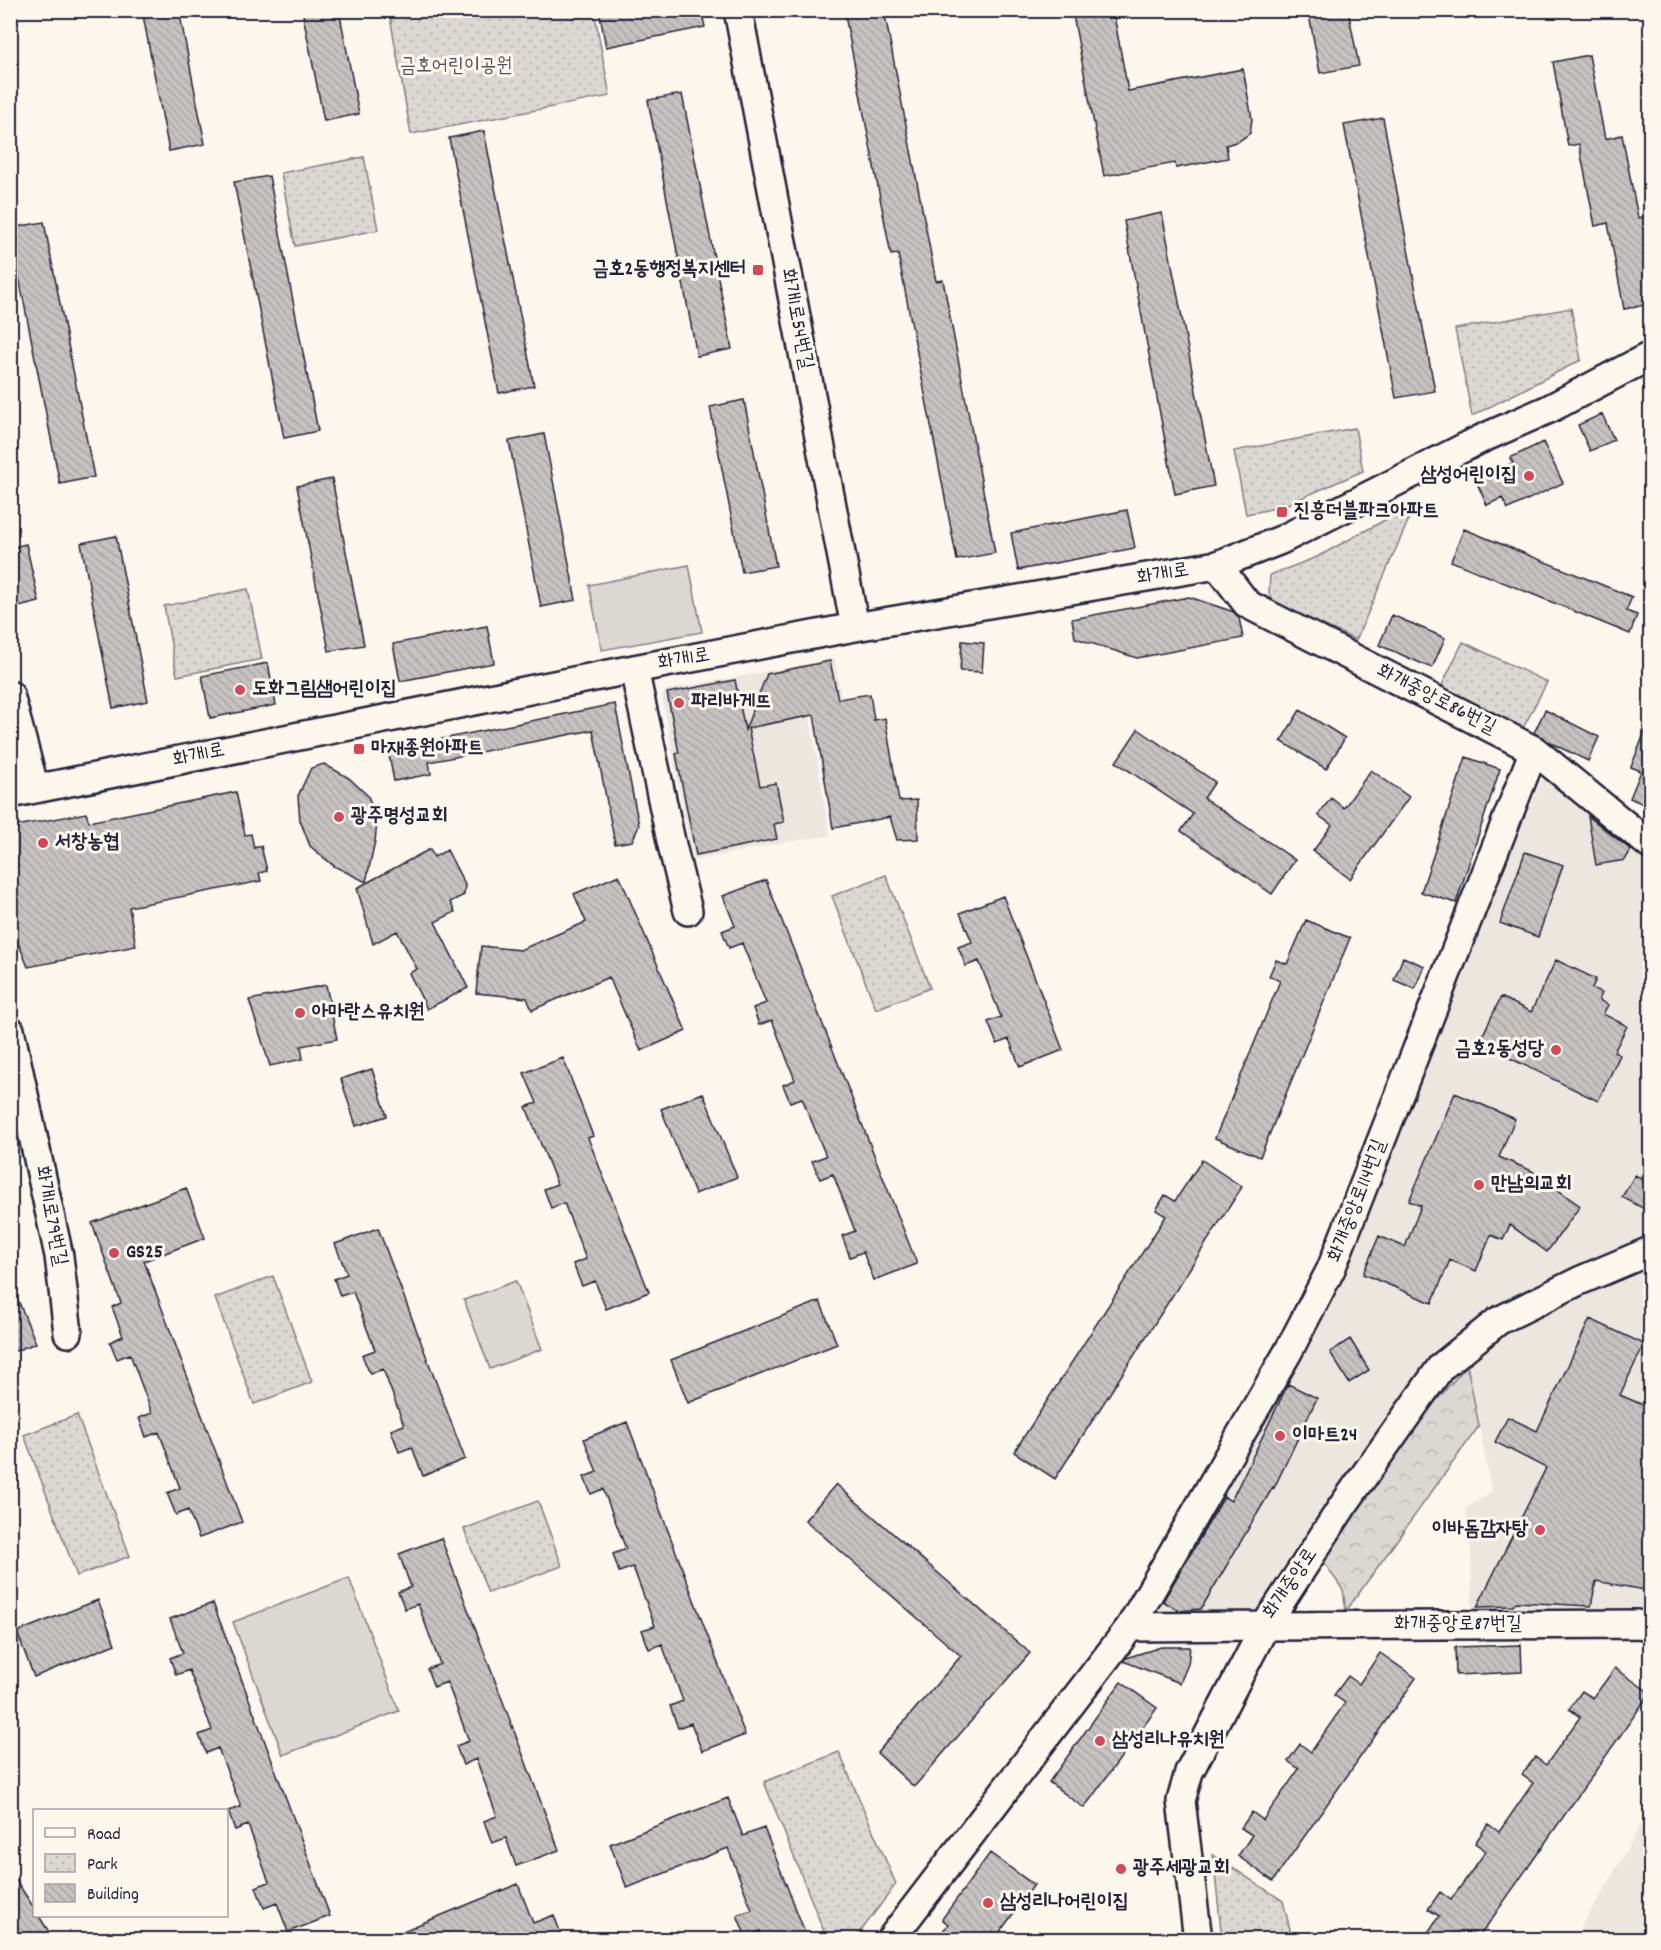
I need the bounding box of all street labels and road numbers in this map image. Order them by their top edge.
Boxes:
street label: 화개1로54번길 [772,266,820,372]
street label: 화개1로 [1135,557,1191,593]
street label: 화개1로 [656,642,712,678]
street label: 화개중앙로86번길 [1372,658,1500,742]
street label: 화개1로 [170,737,228,775]
street label: 화개중앙로114번길 [1322,1135,1394,1267]
street label: 화개1로79번길 [27,1163,73,1269]
street label: 화개중앙로 [1257,1543,1325,1625]
street label: 화개중앙로87번길 [1394,1611,1522,1639]

